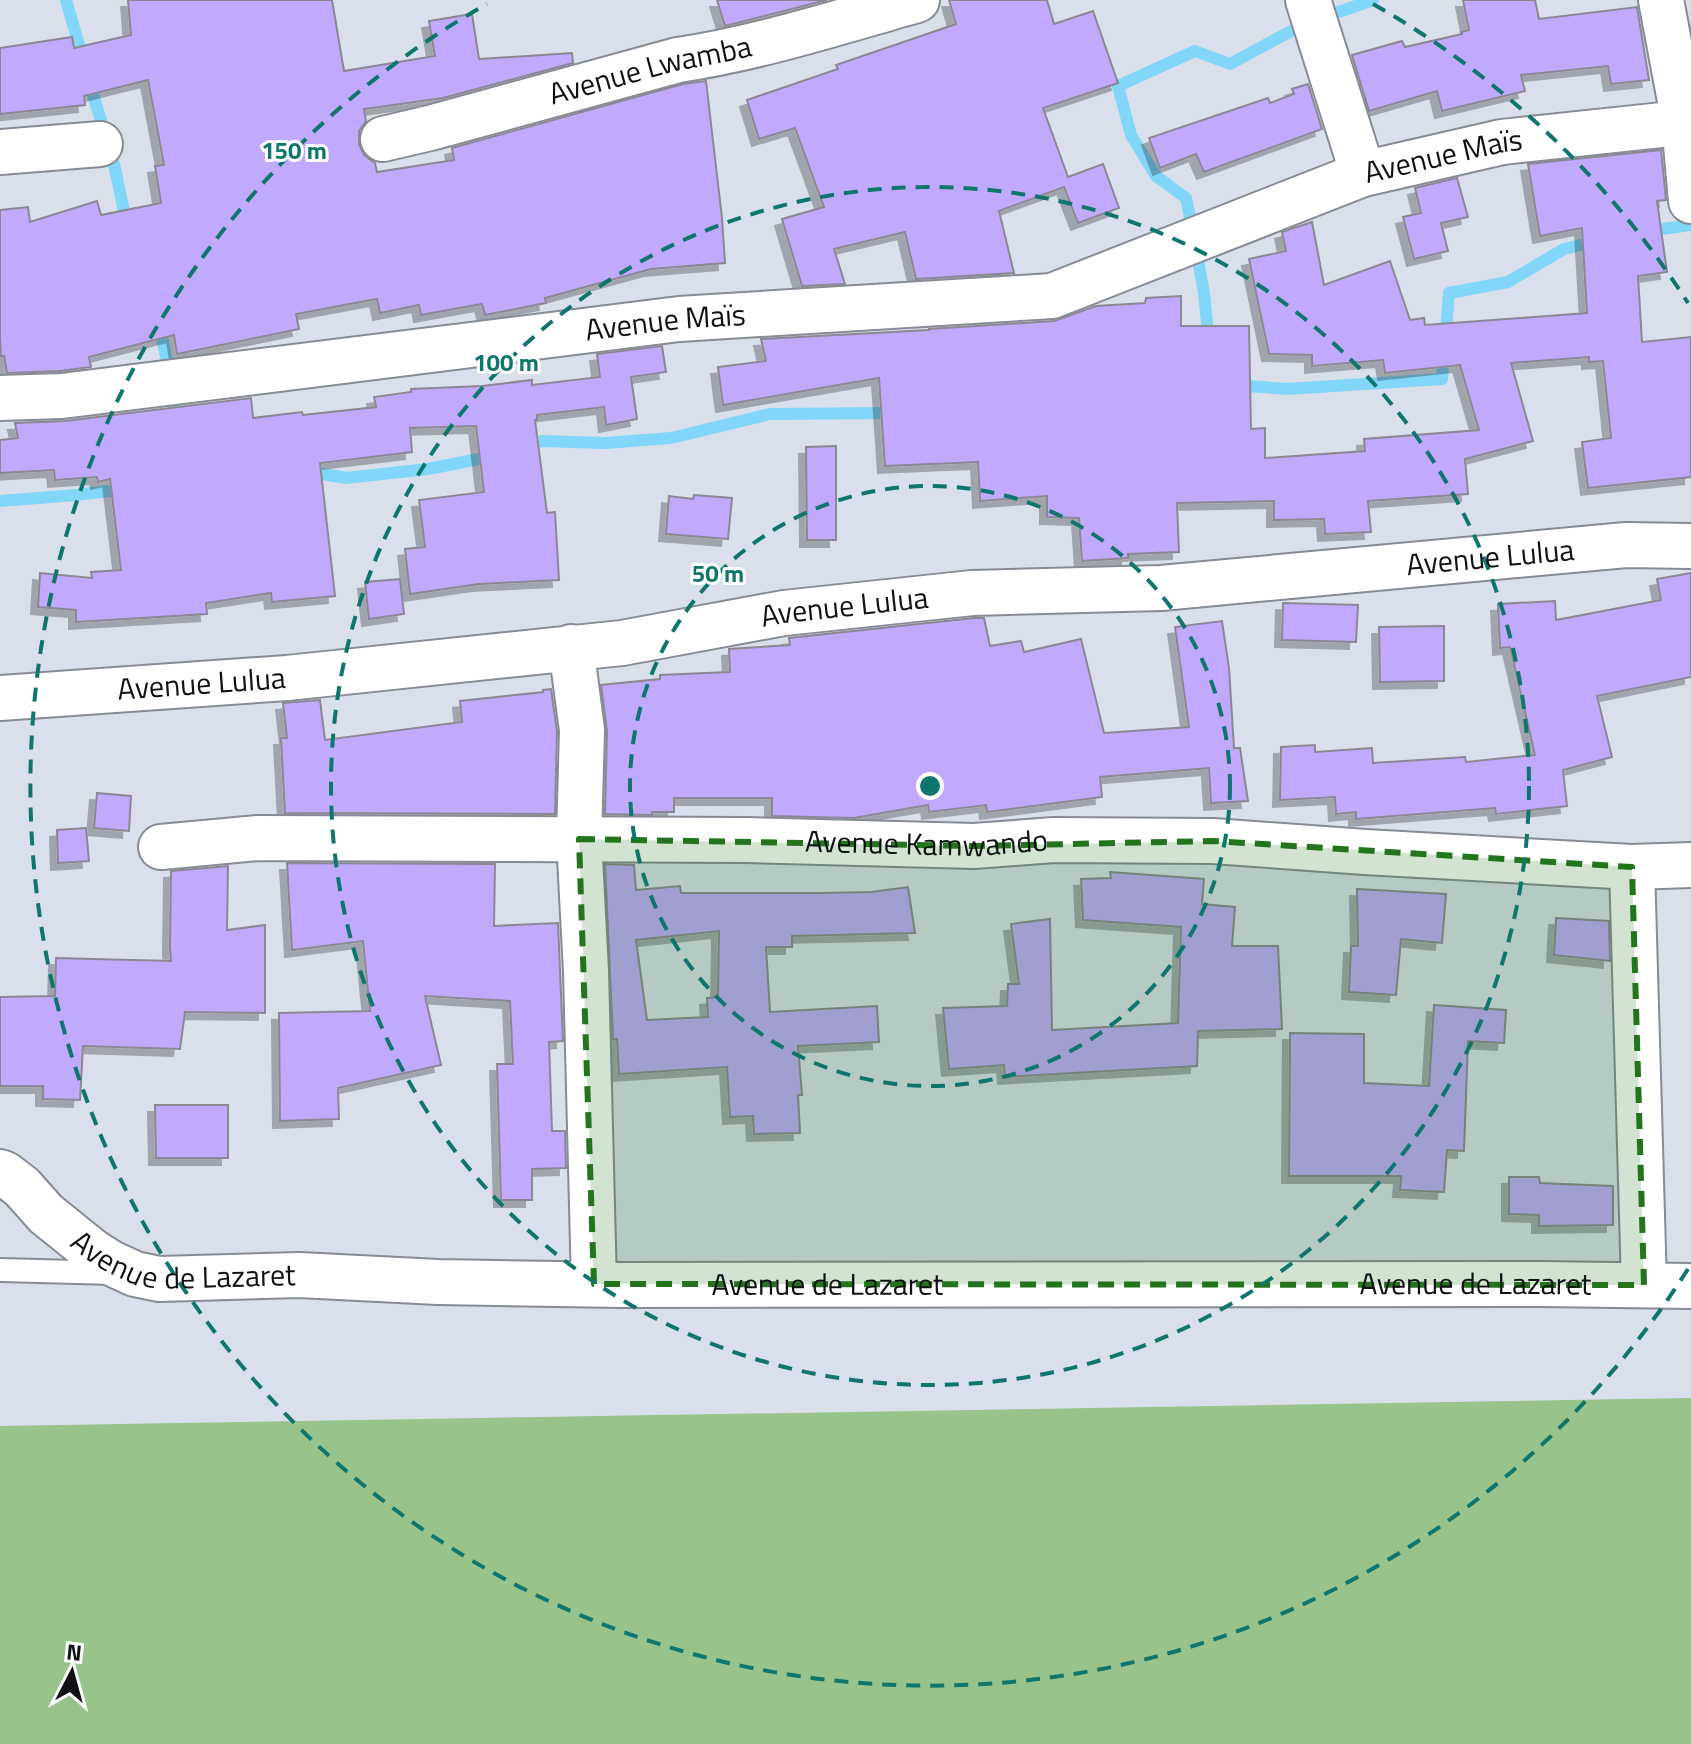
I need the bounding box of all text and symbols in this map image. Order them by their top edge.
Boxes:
street label: Avenue Lwamba [543,22,756,116]
street label: Avenue Maïs [1359,116,1525,195]
text: 150 m [261,132,327,168]
street label: Avenue Maïs [582,291,747,353]
text: 100 m [473,344,539,380]
street label: Avenue Lulua [1404,526,1576,587]
text: 50 m [692,555,744,591]
street label: Avenue Lulua [756,574,931,639]
street label: Avenue Lulua [116,654,287,712]
centre of rings [916,772,944,800]
street label: Avenue Kamwando [804,817,1050,868]
street label: Avenue de Lazaret [61,1219,297,1301]
street label: Avenue de Lazaret [1359,1260,1592,1307]
street label: Avenue de Lazaret [711,1261,944,1307]
north arrow [32,1632,112,1712]
text: N [65,1634,83,1670]

